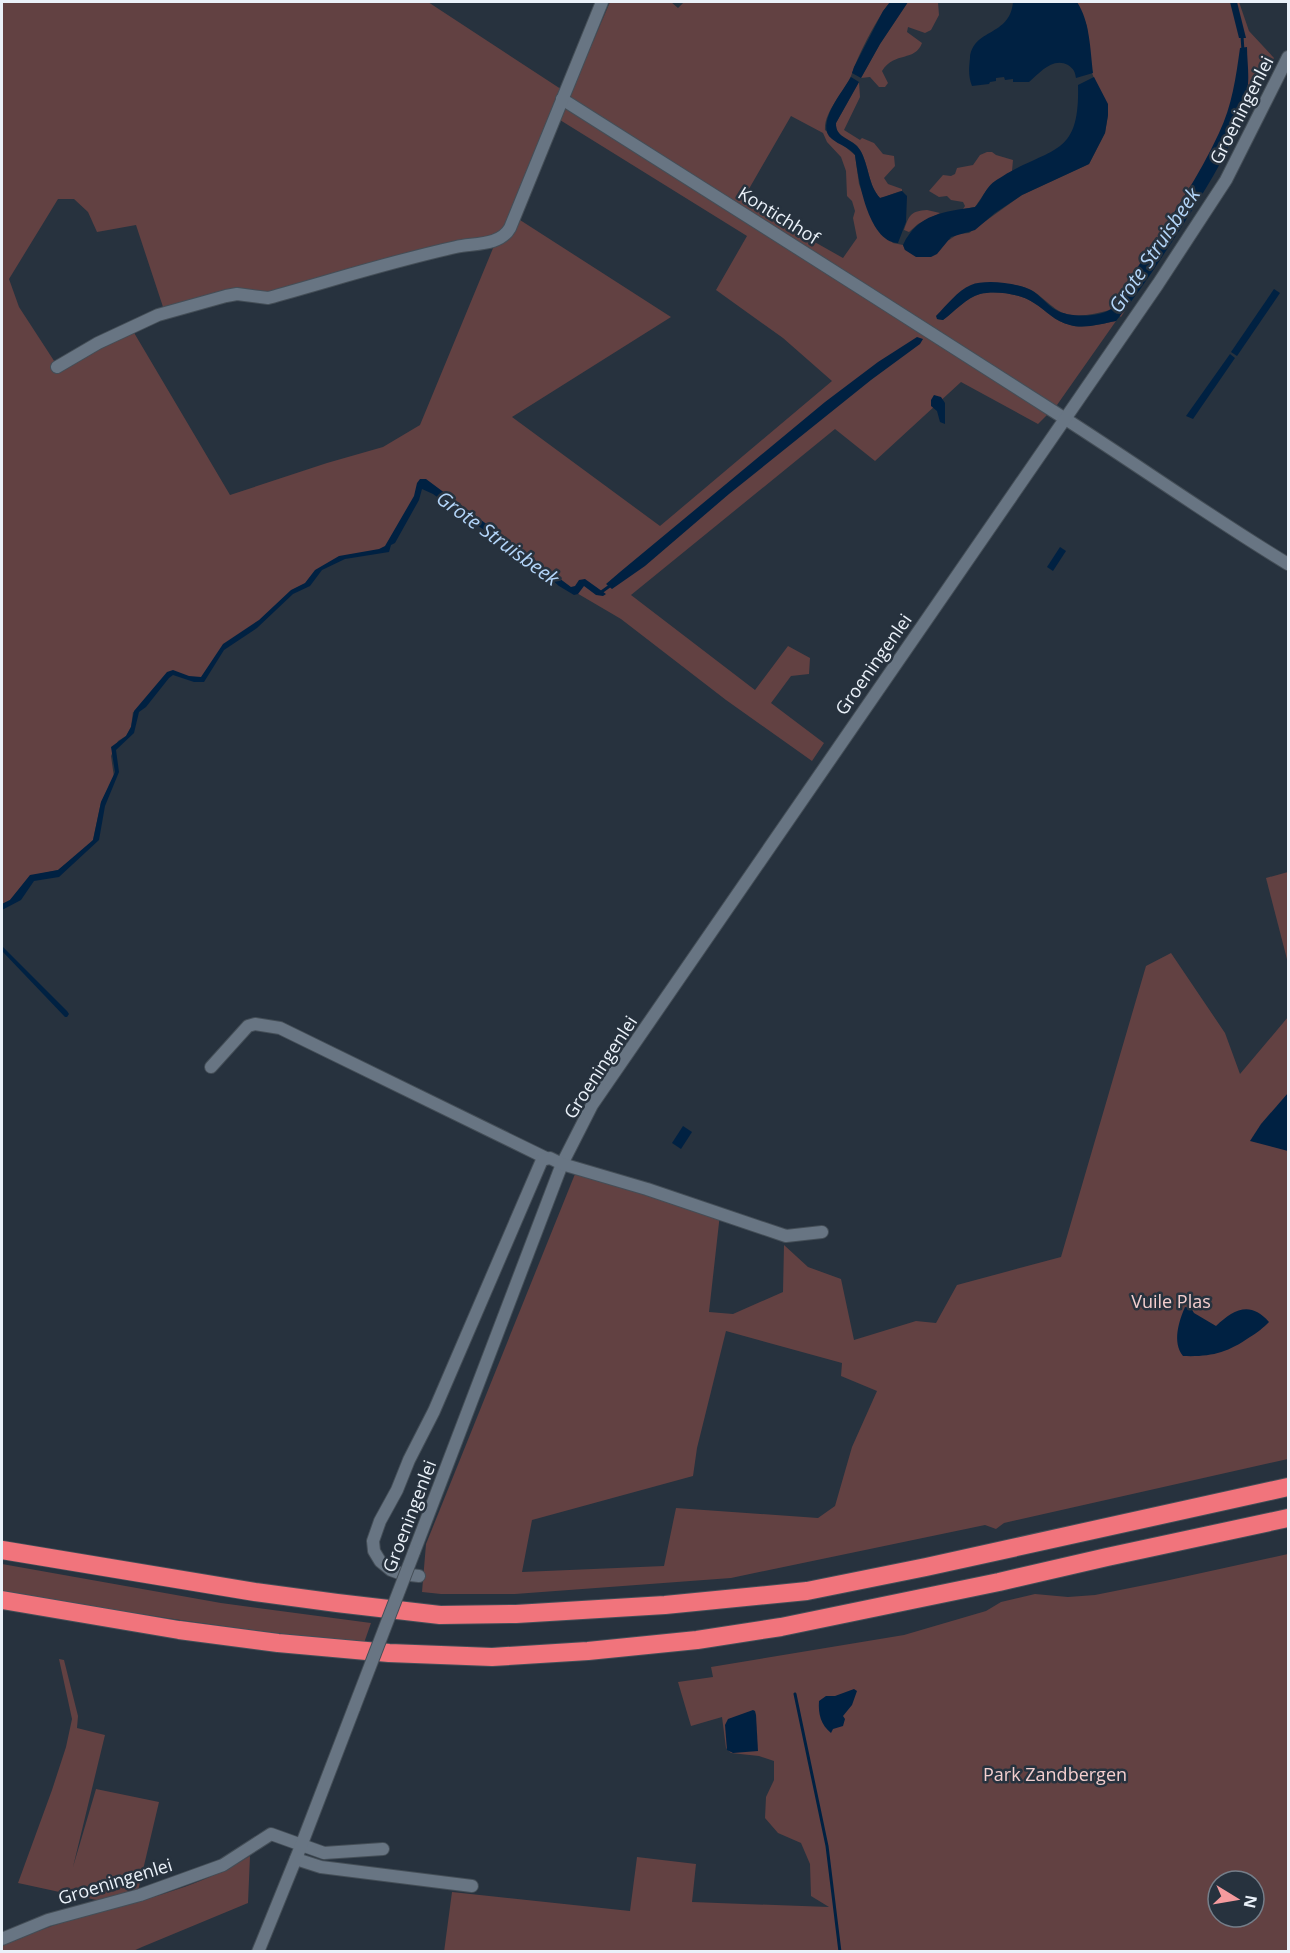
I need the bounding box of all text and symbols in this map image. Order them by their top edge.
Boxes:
street label: Groeningenlei [1203,52,1279,168]
street label: Kontichhof [734,181,825,250]
water label: Grote Struisbeek [1102,181,1207,318]
water label: Grote Struisbeek [431,484,566,592]
street label: Groeningenlei [829,609,917,719]
street label: Groeningenlei [558,1011,642,1123]
park label: Vuile Plas [1131,1289,1211,1313]
street label: Groeningenlei [377,1457,441,1575]
park label: Park Zandbergen [983,1762,1127,1786]
street label: Groeningenlei [55,1852,175,1910]
north arrow [1206,1869,1266,1929]
text: N [1239,1893,1263,1910]

